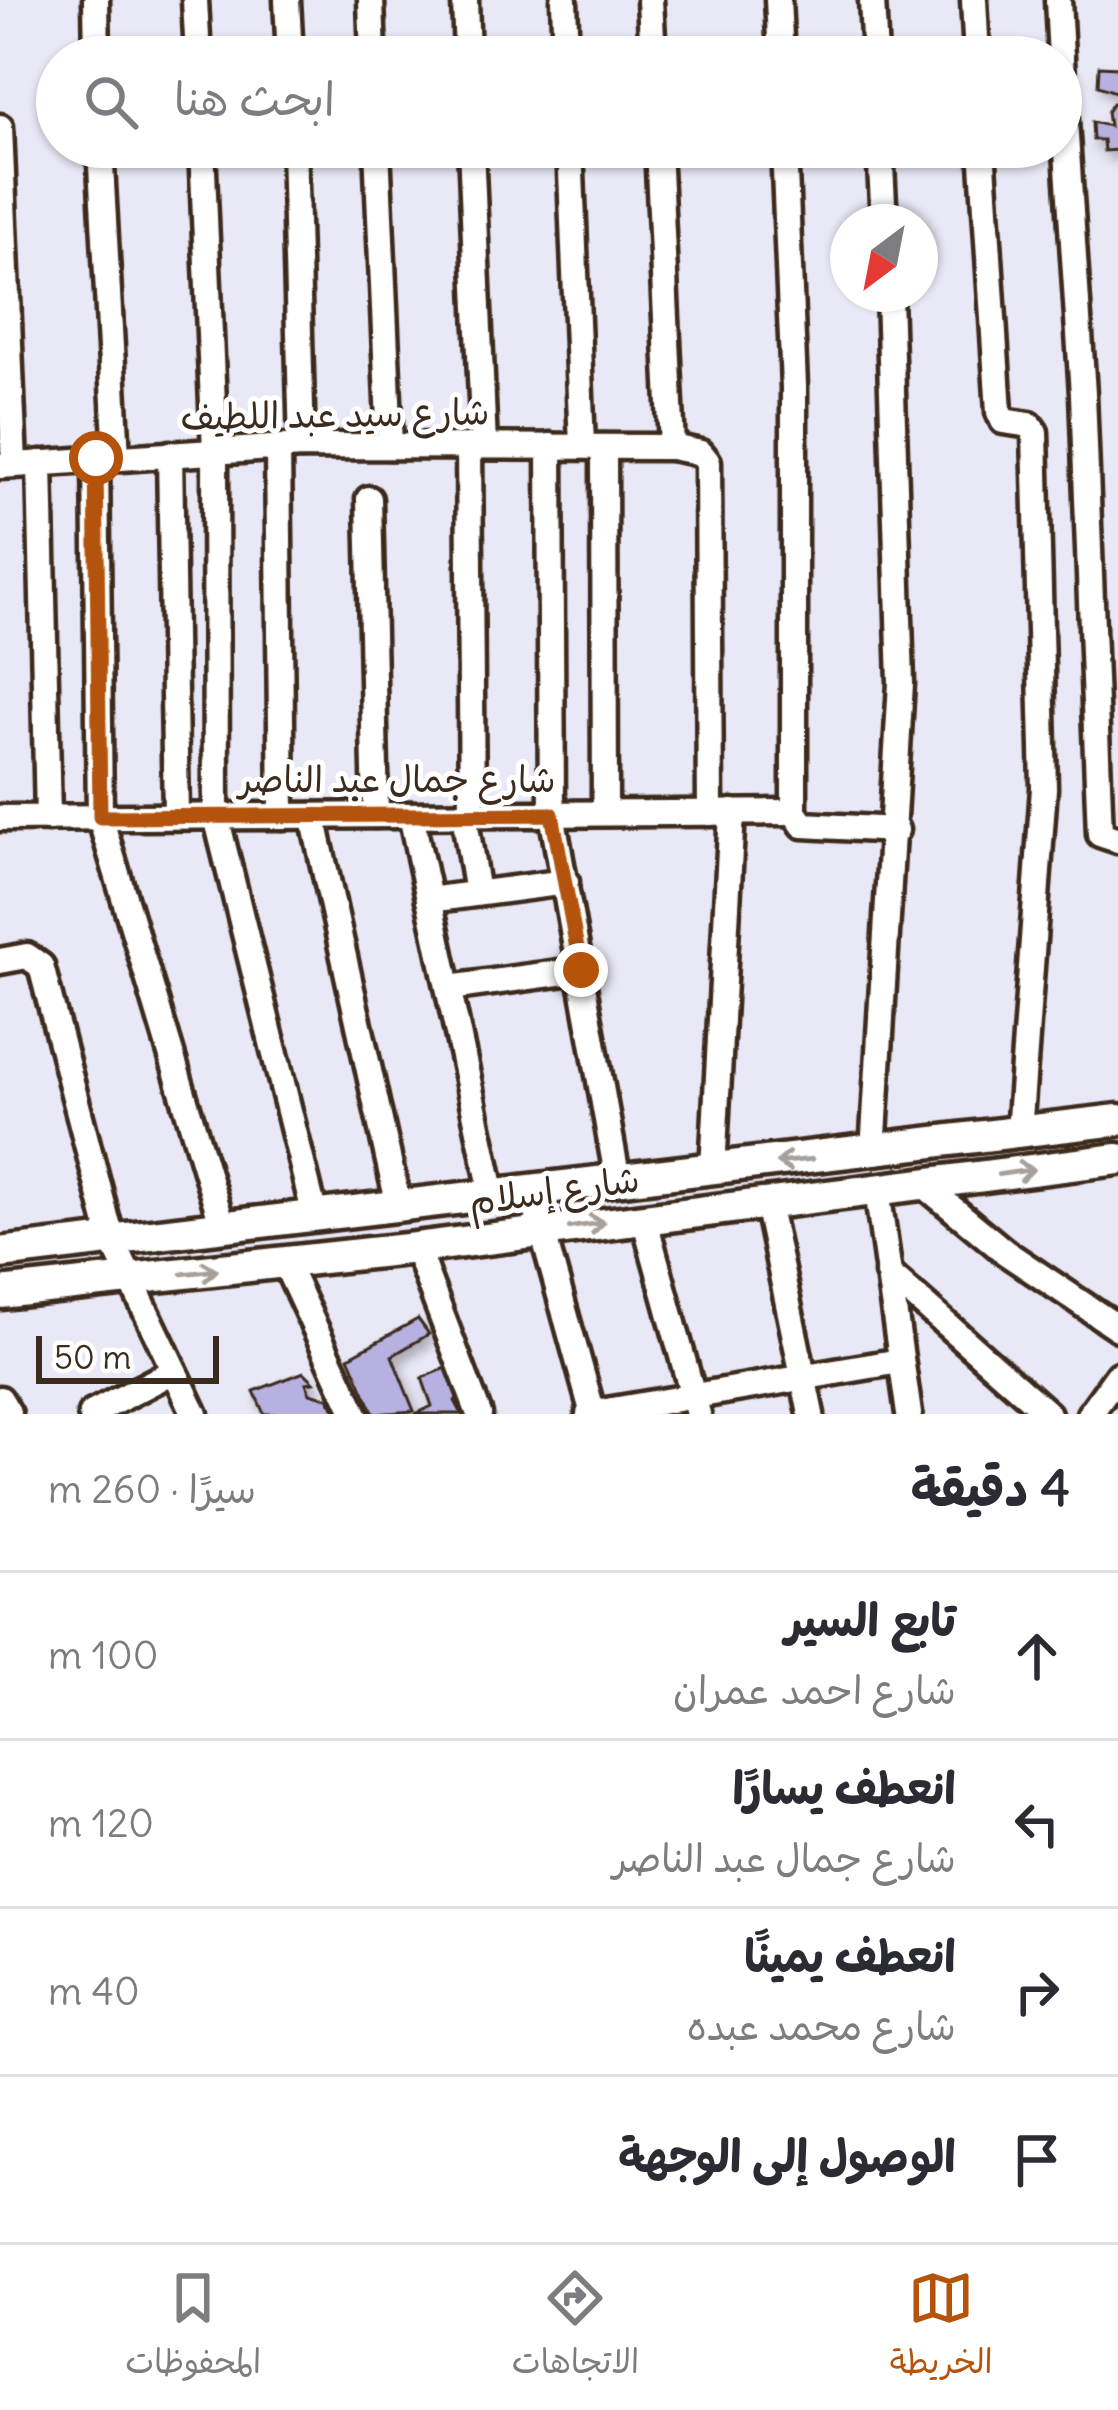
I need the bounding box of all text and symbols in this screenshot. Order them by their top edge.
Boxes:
search box [36,36,1082,168]
icon: search [78,69,144,135]
text: ابحث هنا [174,71,335,127]
north arrow [830,204,938,312]
street label: شارع سيد عبد اللطيف [180,389,490,443]
route start [69,431,123,485]
street label: شارع جمال عبد الناصر [235,757,556,805]
route end [554,943,608,997]
one-way arrow [775,1150,814,1172]
street label: شارع إسلام [466,1156,643,1230]
one-way arrow [996,1160,1035,1183]
one-way arrow [567,1213,606,1236]
one-way arrow [180,1260,219,1283]
scale bar [36,1330,219,1383]
text: 50 m [54,1336,131,1378]
text: 4 دقيقة [911,1456,1070,1520]
text: سيرًا · 260 m [48,1465,256,1514]
text: تابع السير [785,1592,956,1648]
icon: ahead [1004,1623,1070,1689]
text: 100 m [48,1631,158,1680]
text: شارع احمد عمران [673,1666,956,1715]
text: انعطف يسارًا [733,1760,956,1816]
icon: left [1004,1791,1070,1857]
text: 120 m [48,1799,154,1848]
text: شارع جمال عبد الناصر [612,1834,956,1883]
text: انعطف يمينًا [744,1928,956,1984]
icon: right [1004,1959,1070,2025]
text: 40 m [48,1967,140,2016]
text: شارع محمد عبده [687,2002,956,2051]
icon: arrive [1004,2127,1070,2193]
text: الوصول إلى الوجهة [618,2128,956,2184]
tab: المحفوظات [125,2265,261,2391]
tab: الاتجاهات [512,2265,639,2391]
tab: الخريطة [890,2265,993,2391]

